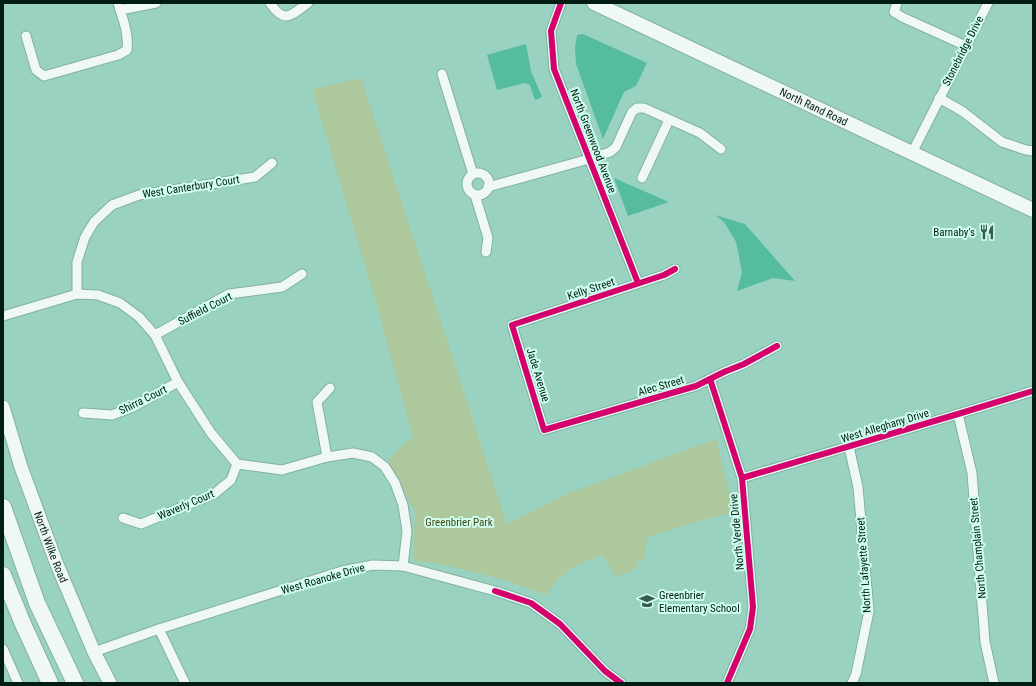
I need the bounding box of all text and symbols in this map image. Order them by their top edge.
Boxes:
street label: Stonebridge Drive [940,14,986,88]
street label: North Rand Road [778,85,850,128]
street label: North Greenwood Avenue [567,87,619,195]
street label: West Canterbury Court [142,173,240,201]
restaurant icon: Barnaby's [978,223,996,241]
place label: Barnaby's [933,226,975,239]
street label: Kelly Street [566,275,616,303]
street label: Suffield Court [176,290,234,328]
street label: Jade Avenue [524,347,552,403]
street label: Alec Street [636,373,686,399]
street label: Shirra Court [117,383,169,417]
street label: West Alleghany Drive [840,406,930,446]
street label: Waverly Court [156,487,216,523]
street label: North Verde Drive [727,493,747,571]
street label: North Champlain Street [967,497,989,599]
street label: North Wilke Road [31,510,70,585]
park label: Greenbrier Park [425,516,493,529]
street label: North Lafayette Street [854,517,874,613]
street label: West Roanoke Drive [280,561,366,597]
place label: Greenbrier Elementary School [659,589,740,615]
school or university icon: Greenbrier Elementary School [638,592,656,610]

